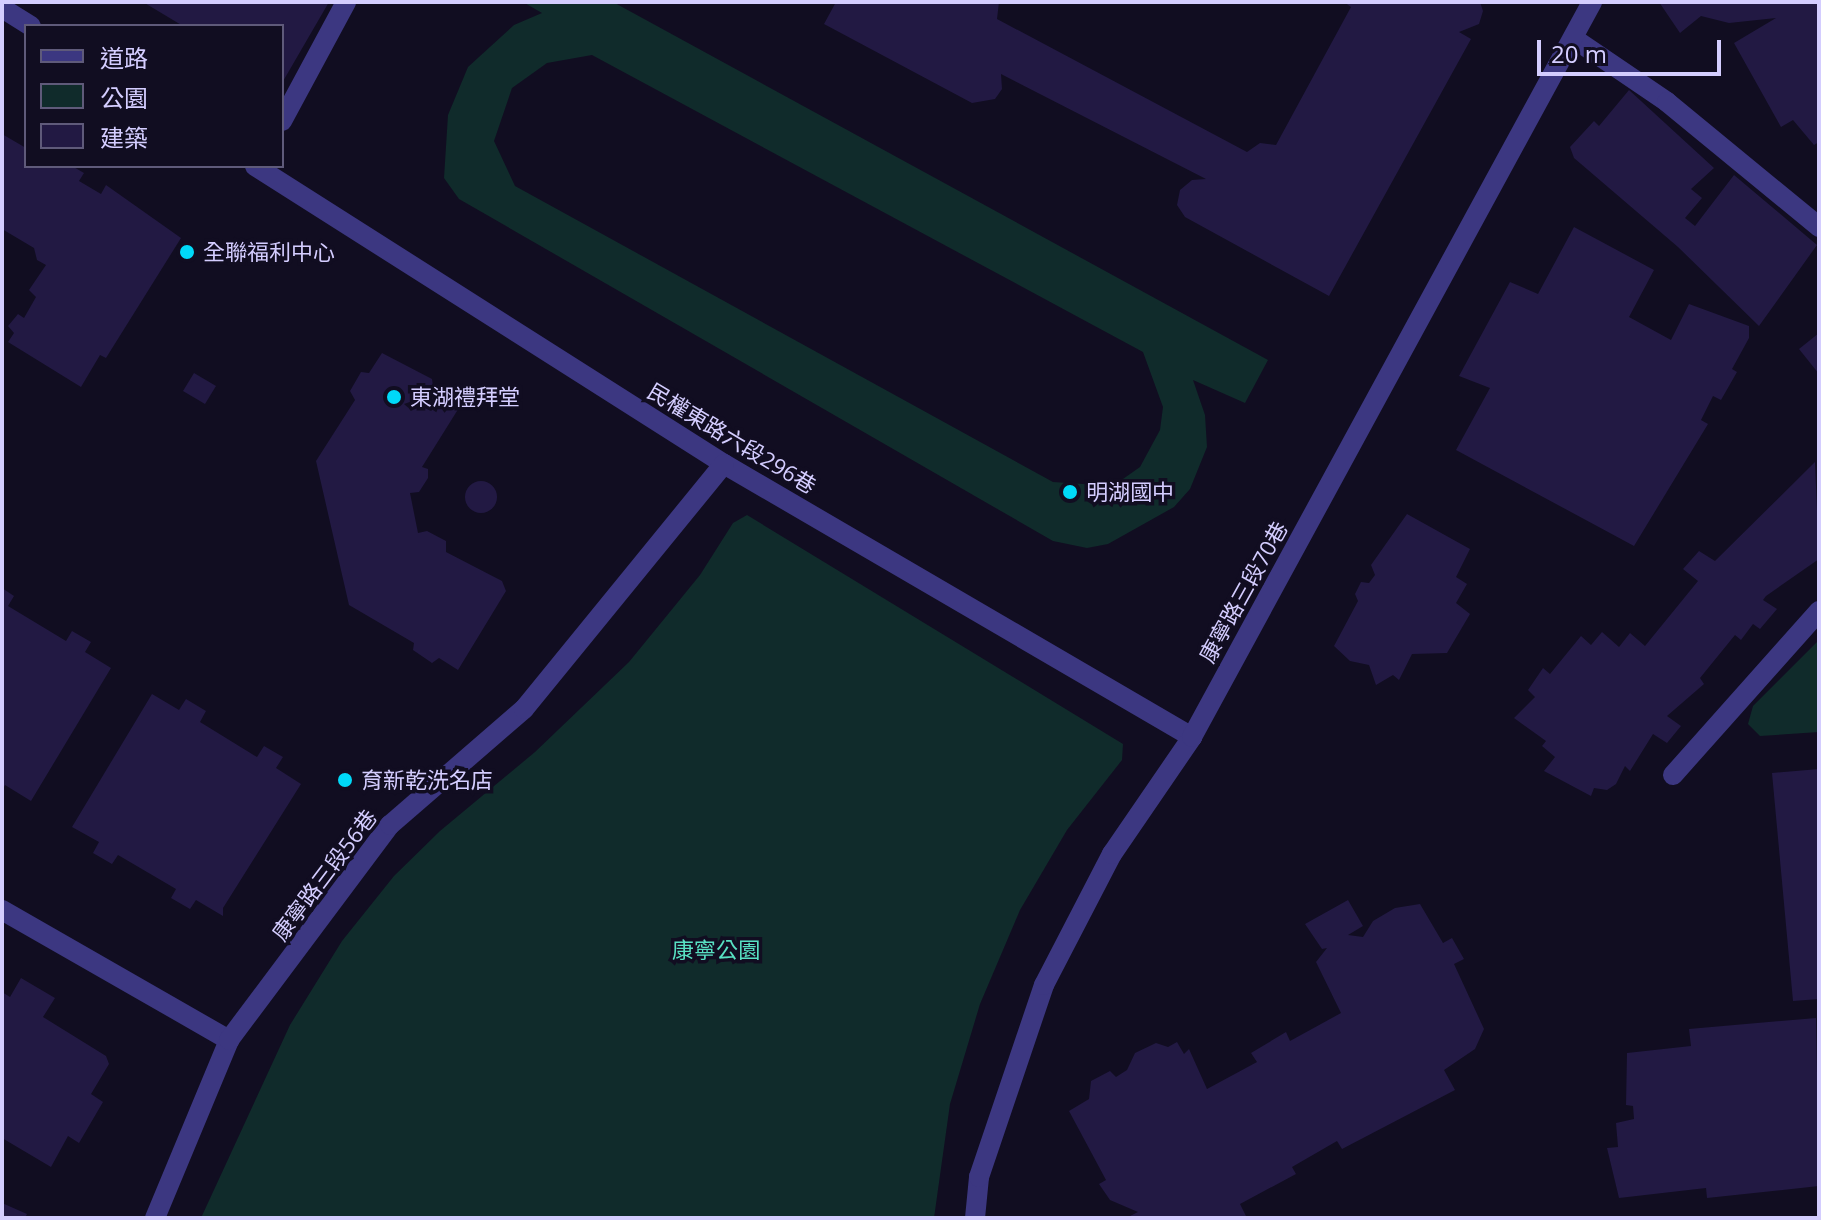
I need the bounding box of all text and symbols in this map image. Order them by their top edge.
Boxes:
legend [24,24,284,168]
scale bar [1541,24,1725,74]
text: 20 m [1551,37,1607,70]
text: 道路 [100,41,148,74]
text: 公園 [100,81,148,114]
text: 建築 [100,121,148,154]
place label: 全聯福利中心 [203,239,335,265]
marker: 全聯福利中心 [178,243,196,261]
street label: 民權東路六段296巷 [643,377,821,499]
place label: 東湖禮拜堂 [410,384,520,410]
marker: 東湖禮拜堂 [385,388,403,406]
place label: 明湖國中 [1086,479,1174,505]
marker: 明湖國中 [1061,483,1079,501]
street label: 康寧路三段70巷 [1193,517,1293,667]
place label: 育新乾洗名店 [361,767,493,793]
marker: 育新乾洗名店 [336,771,354,789]
street label: 康寧路三段56巷 [266,804,382,946]
park label: 康寧公園 [672,937,760,963]

